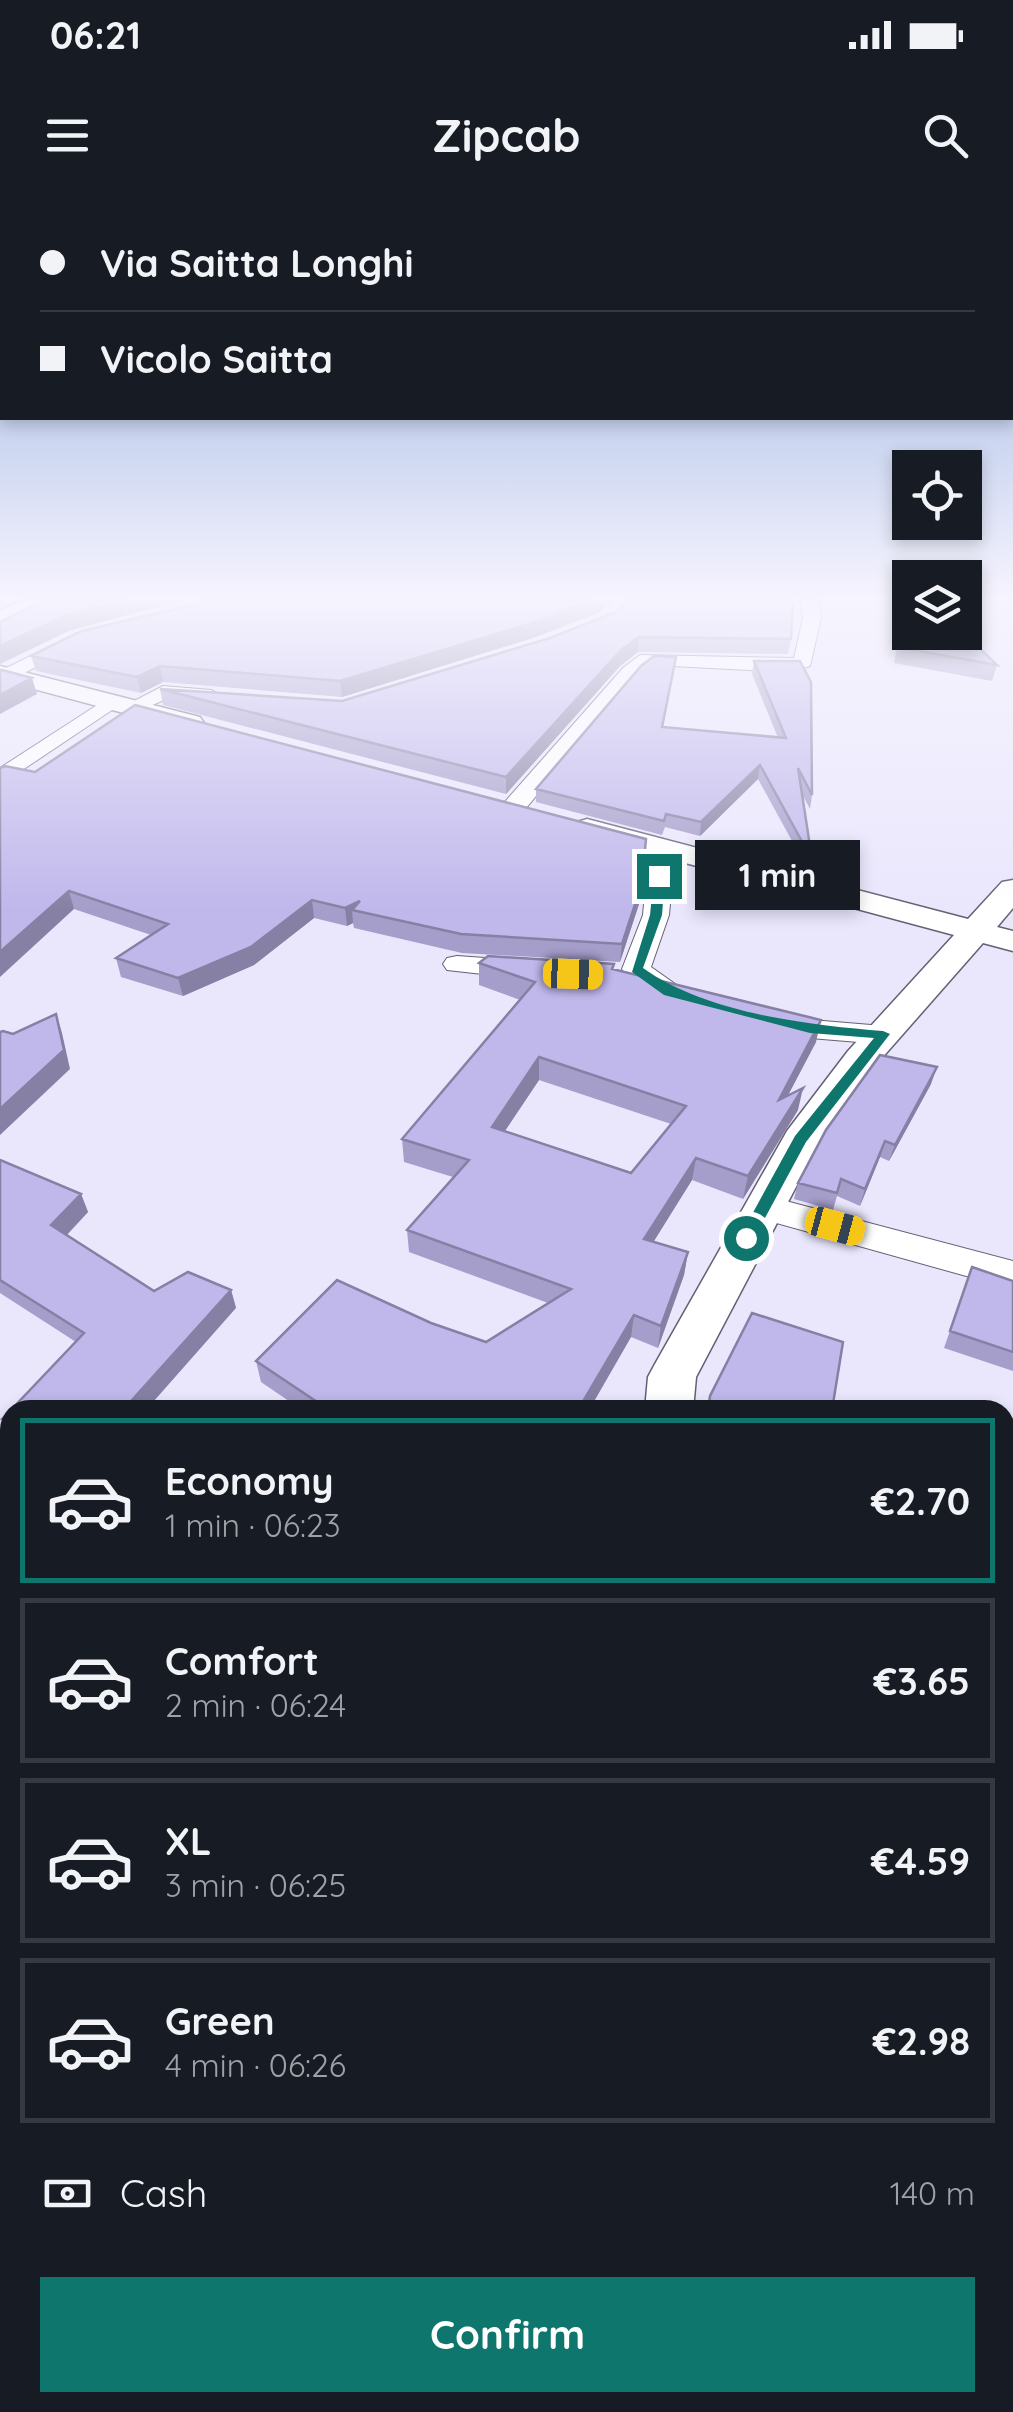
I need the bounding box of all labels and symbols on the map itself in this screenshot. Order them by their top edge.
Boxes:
callout: 1 min [694,841,859,911]
route end [637,854,682,899]
car [542,958,604,990]
car [802,1204,868,1248]
route start [724,1216,769,1261]

